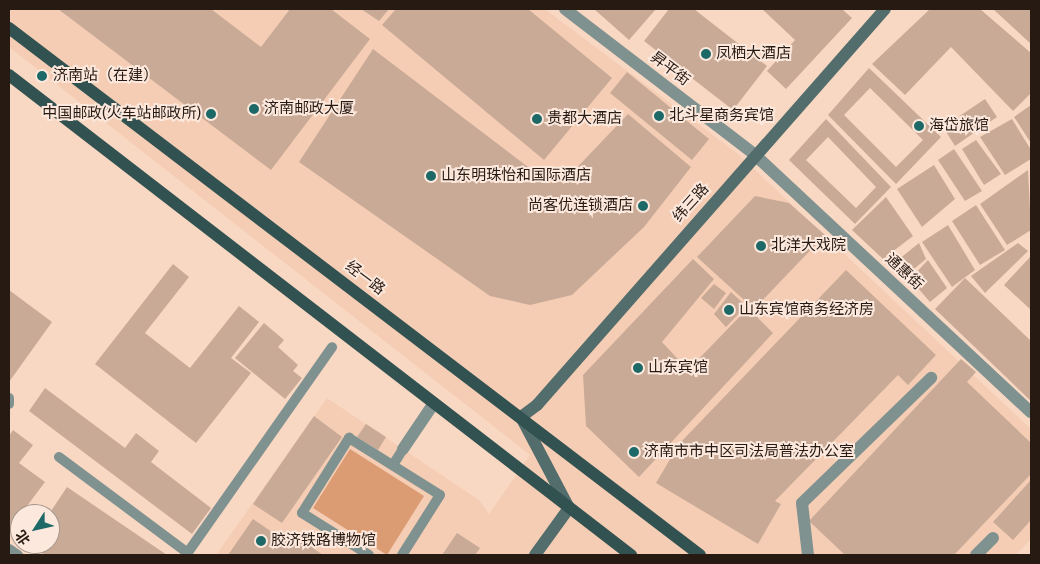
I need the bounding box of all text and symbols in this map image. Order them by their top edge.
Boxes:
place label: 凤栖大酒店 [716,45,791,63]
street label: 昇平街 [647,48,693,90]
marker: 凤栖大酒店 [700,48,712,60]
place label: 济南站（在建） [53,67,158,85]
marker: 济南站（在建） [35,69,49,83]
place label: 济南邮政大厦 [264,100,354,118]
marker: 济南邮政大厦 [248,103,260,115]
place label: 中国邮政(火车站邮政所) [42,105,201,123]
place label: 北斗星商务宾馆 [669,107,774,125]
marker: 中国邮政(火车站邮政所) [205,108,217,120]
place label: 贵都大酒店 [547,110,622,128]
marker: 北斗星商务宾馆 [653,110,665,122]
marker: 贵都大酒店 [531,113,543,125]
place label: 海岱旅馆 [929,117,989,135]
marker: 海岱旅馆 [913,120,925,132]
place label: 山东明珠怡和国际酒店 [441,167,591,185]
marker: 山东明珠怡和国际酒店 [425,170,437,182]
street label: 纬三路 [669,180,713,226]
place label: 尚客优连锁酒店 [528,197,633,215]
marker: 尚客优连锁酒店 [637,200,649,212]
place label: 北洋大戏院 [771,237,846,255]
marker: 北洋大戏院 [755,240,767,252]
street label: 通惠街 [881,250,927,294]
street label: 经一路 [342,257,388,299]
place label: 山东宾馆商务经济房 [739,301,874,319]
marker: 山东宾馆商务经济房 [723,304,735,316]
place label: 山东宾馆 [648,359,708,377]
marker: 山东宾馆 [632,362,644,374]
place label: 济南市市中区司法局普法办公室 [644,443,854,461]
marker: 济南市市中区司法局普法办公室 [628,446,640,458]
north arrow [10,504,60,554]
text: 北 [12,527,34,548]
place label: 胶济铁路博物馆 [271,532,376,550]
marker: 胶济铁路博物馆 [255,535,267,547]

